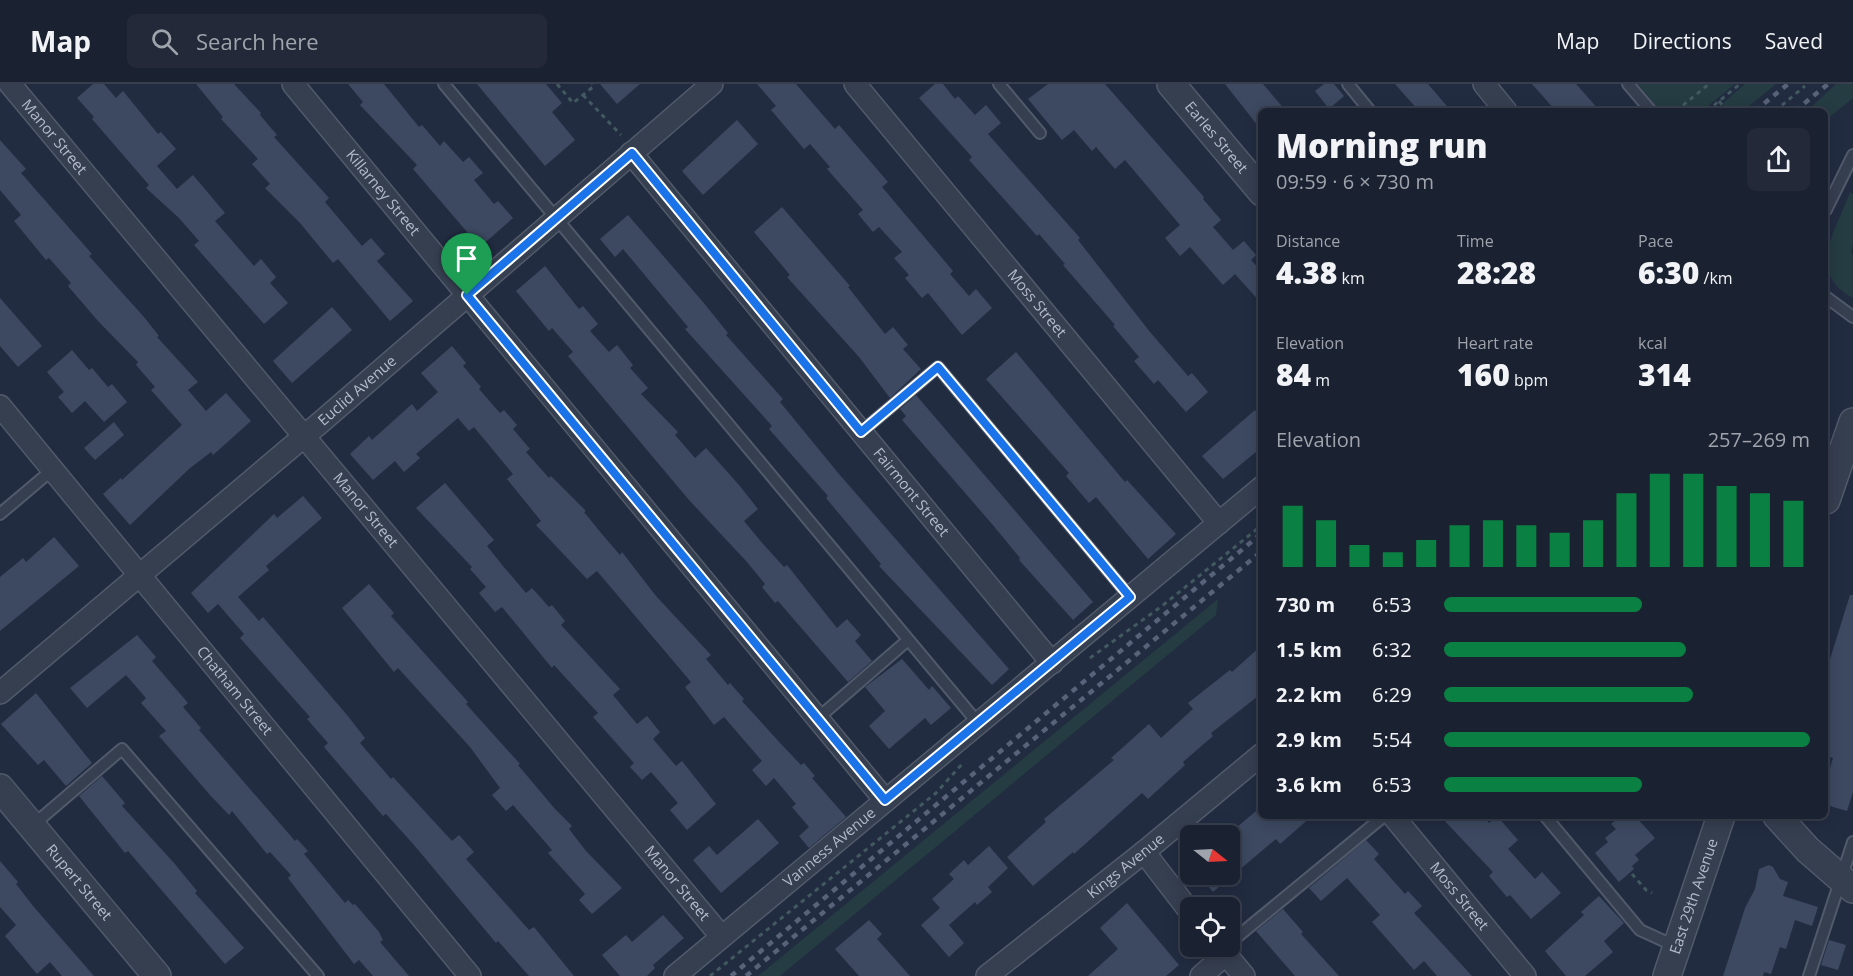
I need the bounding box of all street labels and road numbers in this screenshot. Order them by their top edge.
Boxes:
street label: Manor Street [18,95,92,178]
street label: Earles Street [1181,97,1253,177]
street label: Killarney Street [342,145,425,239]
street label: Moss Street [1004,265,1072,341]
street label: Euclid Avenue [313,350,400,429]
street label: Fairmont Street [869,443,954,540]
street label: Manor Street [329,468,404,551]
street label: Chatham Street [193,641,278,739]
street label: Vanness Avenue [778,802,879,891]
street label: Kings Avenue [1082,828,1168,902]
street label: East 29th Avenue [1664,836,1722,957]
street label: Rupert Street [42,839,117,924]
street label: Manor Street [641,841,715,924]
street label: Moss Street [1426,857,1494,934]

